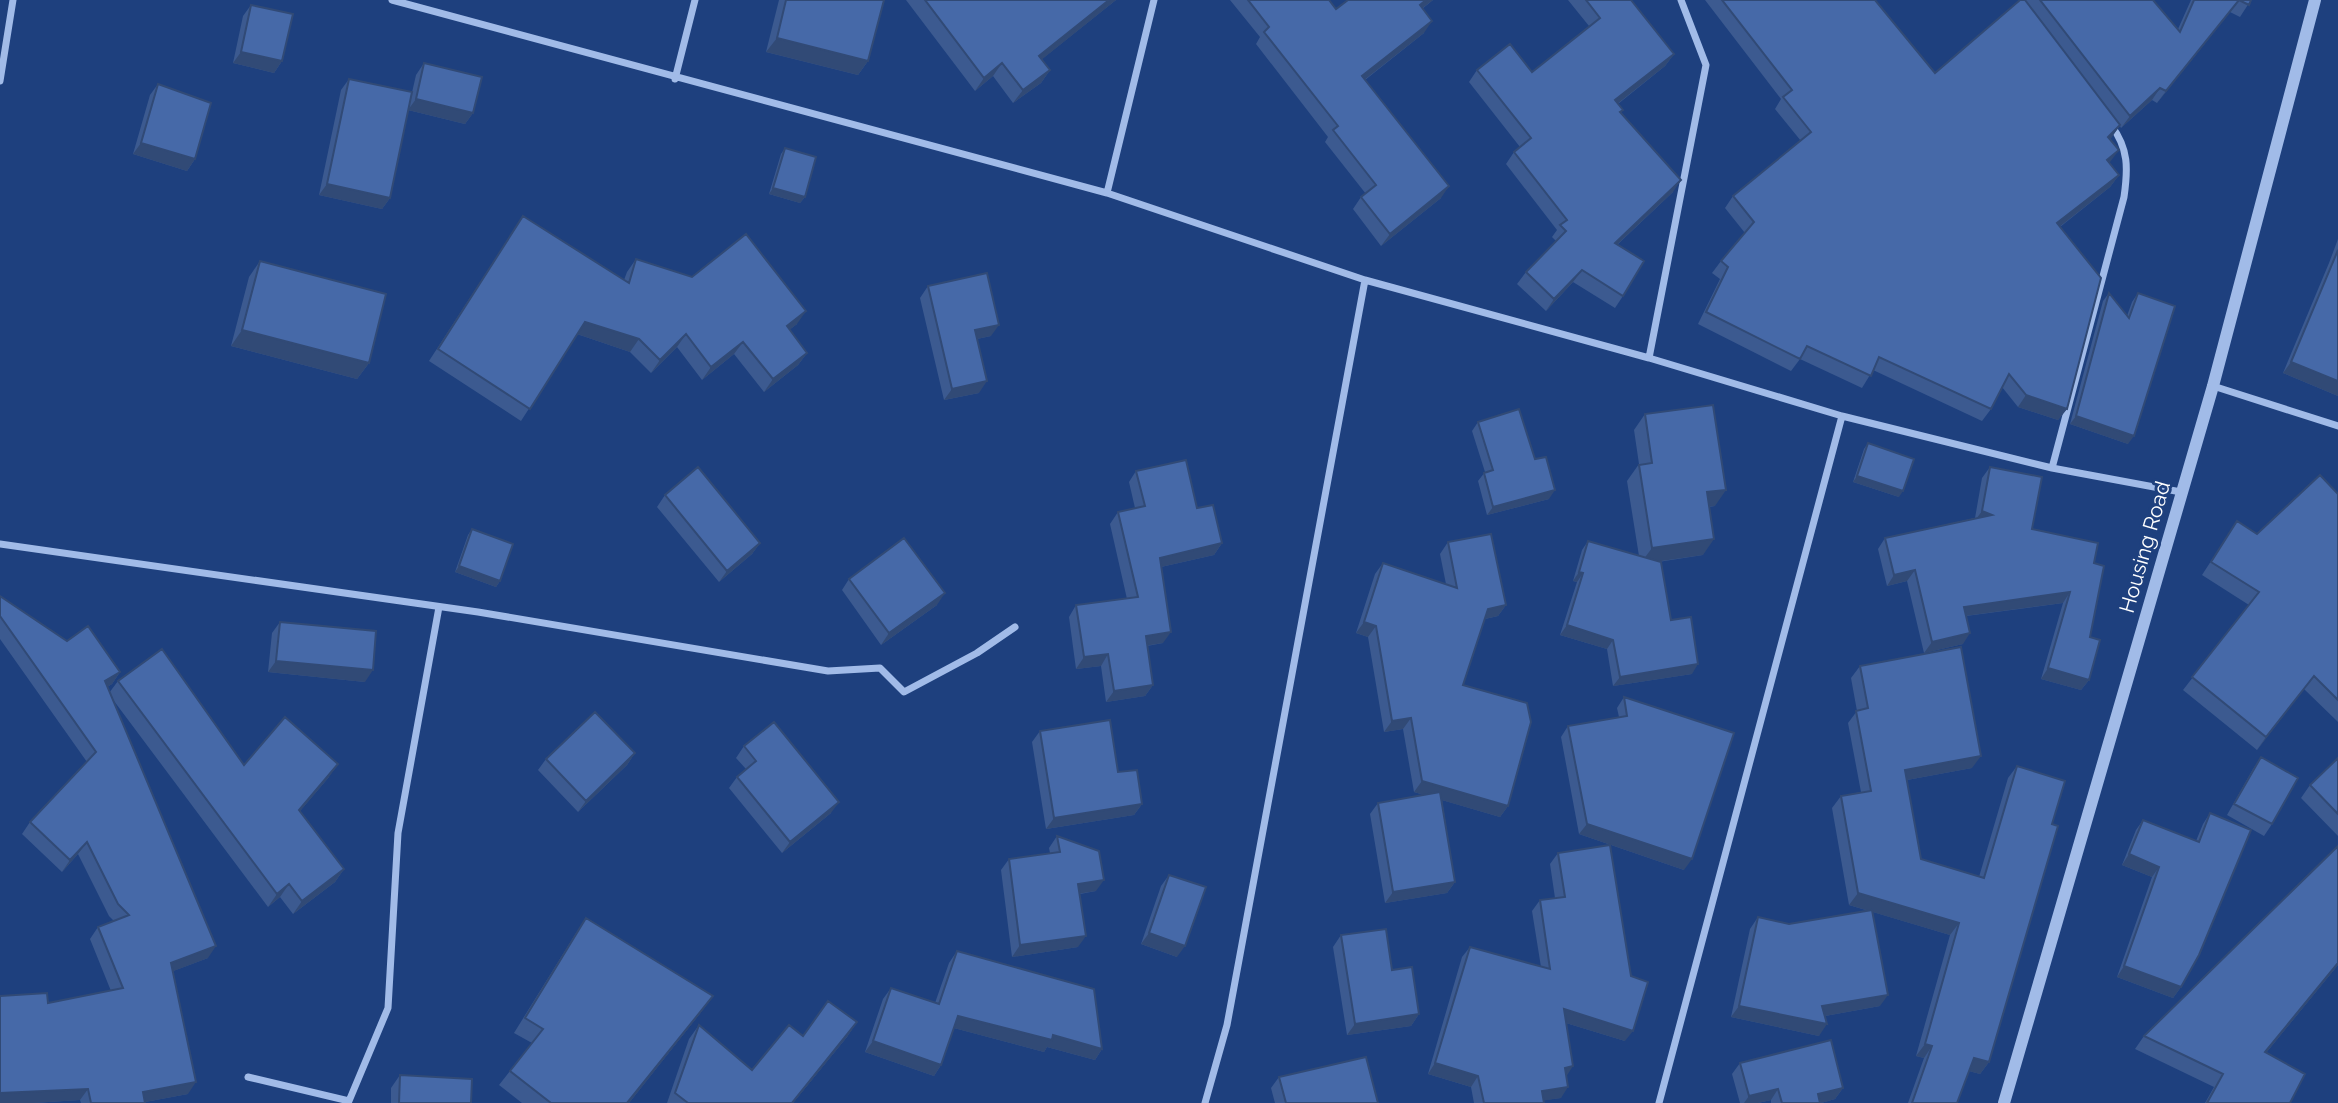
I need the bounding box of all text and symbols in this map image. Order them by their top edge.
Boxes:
street label: Housing Road [2114,478,2175,616]

